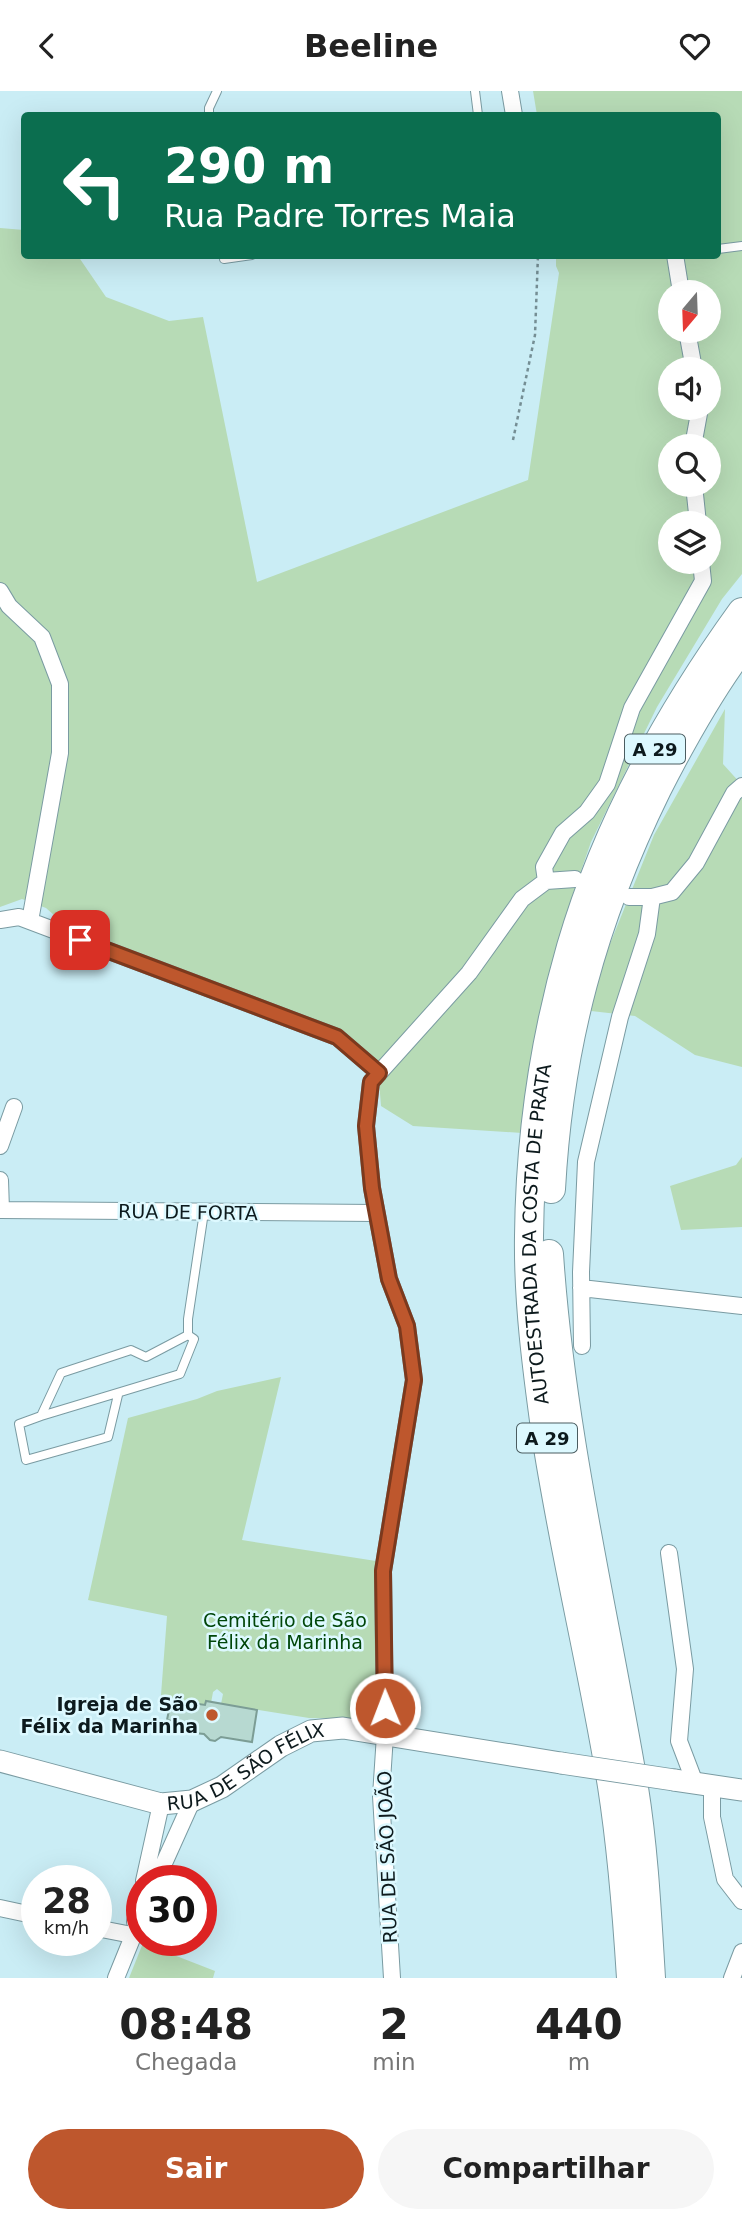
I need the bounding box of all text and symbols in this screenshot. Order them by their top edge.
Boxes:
icon: back [28,27,66,65]
text: Beeline [304,27,438,65]
icon: heart [676,27,714,65]
text: 290 m [164,138,334,195]
icon: left [49,140,140,231]
text: Rua Padre Torres Maia [164,197,516,235]
north arrow [658,280,721,343]
map controls [658,280,721,574]
button: sound [658,357,721,420]
button: search [658,434,721,497]
button: layers [658,511,721,574]
road number: A 29 [625,735,685,763]
pin [50,910,110,970]
icon: arrive [61,921,99,959]
street label: AUTOESTRADA DA COSTA DE PRATA [518,1062,555,1406]
street label: RUA DE FORTA [118,1200,258,1224]
road number: A 29 [517,1423,577,1453]
park label: Cemitério de São Félix da Marinha [203,1609,367,1653]
position arrow [348,1671,422,1745]
place label: Igreja de São Félix da Marinha [20,1693,198,1737]
marker: Igreja de São Félix da Marinha [204,1707,220,1723]
street label: RUA DE SÃO FÉLIX [166,1719,325,1814]
street label: RUA DE SÃO JOÃO [373,1770,401,1944]
speed limit sign: 30 [126,1865,217,1956]
text: 28 [42,1881,91,1921]
text: km/h [44,1917,89,1938]
text: 08:48 [119,2000,253,2049]
text: 2 [379,2000,409,2049]
text: 440 [535,2000,623,2049]
text: Chegada [135,2049,237,2075]
text: min [372,2049,416,2075]
text: m [568,2049,590,2075]
button: Sair [28,2129,364,2209]
button: Compartilhar [378,2129,714,2209]

